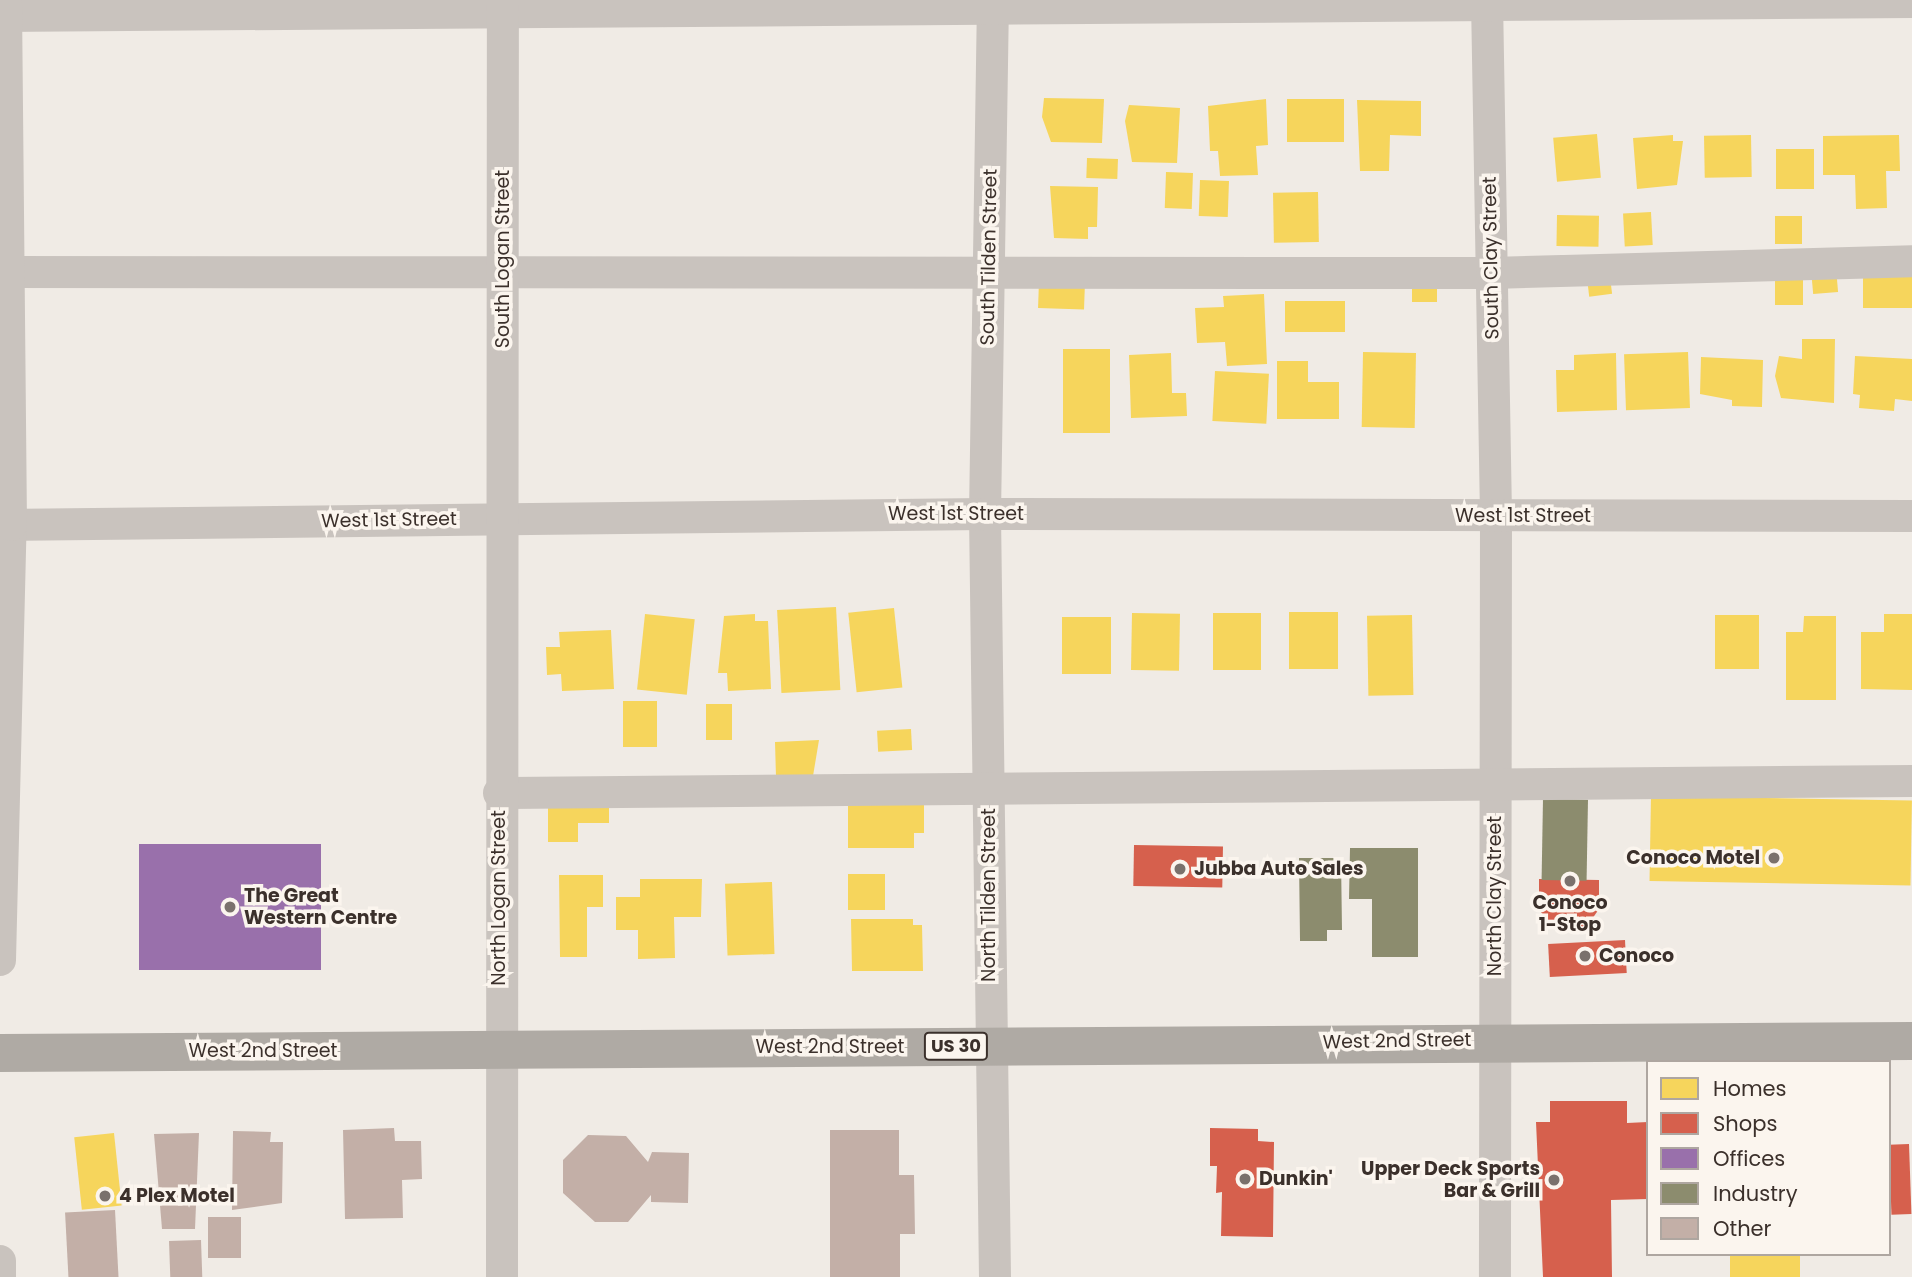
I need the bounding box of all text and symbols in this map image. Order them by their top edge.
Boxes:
street label: South Tilden Street [976,168,1002,346]
street label: South Logan Street [492,170,514,348]
street label: South Clay Street [1478,176,1504,340]
street label: West 1st Street [888,503,1024,525]
street label: West 1st Street [1455,505,1591,527]
street label: West 1st Street [321,507,457,533]
street label: North Tilden Street [978,808,1000,982]
street label: North Logan Street [488,810,510,986]
street label: North Clay Street [1484,816,1506,976]
place label: Conoco Motel [1626,847,1760,869]
marker: Conoco Motel [1766,850,1782,866]
place label: Jubba Auto Sales [1194,858,1364,880]
marker: Jubba Auto Sales [1172,861,1188,877]
marker: Conoco 1-Stop [1562,873,1578,889]
place label: The Great Western Centre [244,885,397,929]
place label: Conoco 1-Stop [1532,892,1608,936]
marker: The Great Western Centre [222,899,238,915]
place label: Conoco [1599,945,1674,967]
marker: Conoco [1577,948,1593,964]
street label: West 2nd Street [1322,1028,1472,1054]
road number: US 30 [923,1031,989,1060]
street label: West 2nd Street [756,1036,904,1058]
street label: West 2nd Street [189,1040,337,1062]
legend [1646,1060,1891,1256]
text: Homes [1713,1074,1787,1103]
text: Shops [1713,1109,1777,1138]
text: Offices [1713,1144,1785,1173]
place label: Upper Deck Sports Bar & Grill [1361,1158,1540,1202]
place label: Dunkin' [1259,1168,1333,1190]
marker: Dunkin' [1237,1171,1253,1187]
marker: Upper Deck Sports Bar & Grill [1546,1172,1562,1188]
text: Industry [1713,1179,1798,1208]
place label: 4 Plex Motel [119,1185,235,1207]
marker: 4 Plex Motel [97,1188,113,1204]
text: Other [1713,1214,1771,1243]

